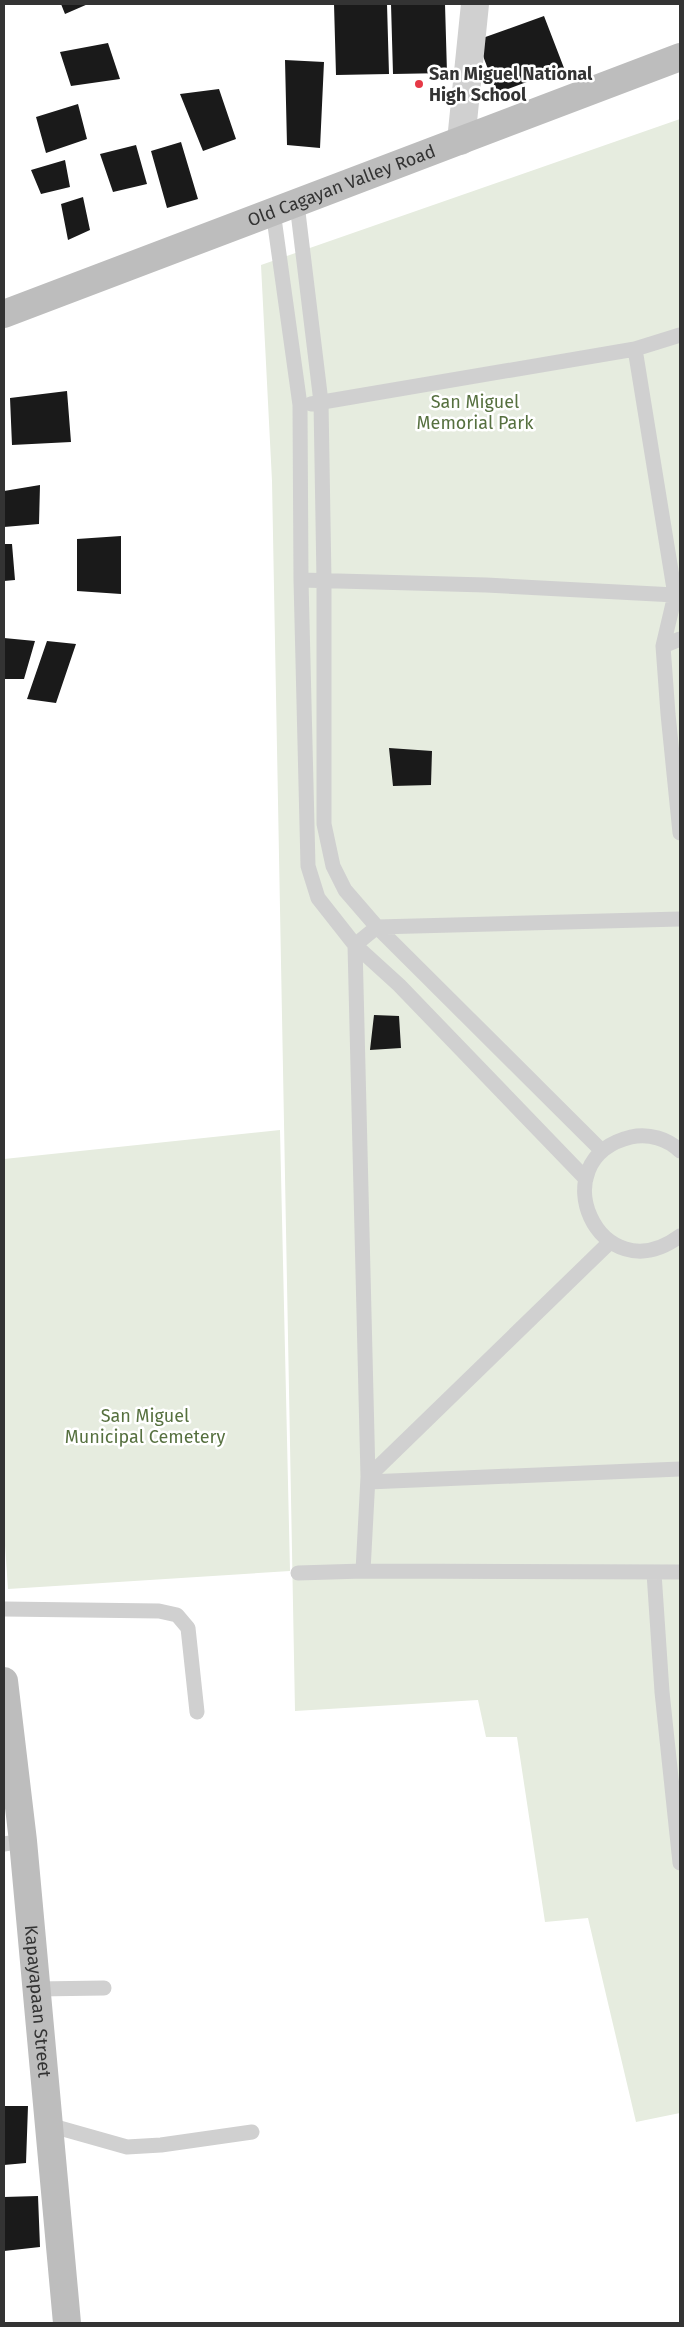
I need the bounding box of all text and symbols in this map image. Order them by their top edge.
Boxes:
place label: San Miguel National High School [429,63,593,106]
marker: San Miguel National High School [413,78,425,90]
street label: Old Cagayan Valley Road [244,140,439,231]
park label: San Miguel Memorial Park [417,391,534,434]
park label: San Miguel Municipal Cemetery [65,1405,225,1448]
street label: Kapayapaan Street [20,1924,56,2079]

